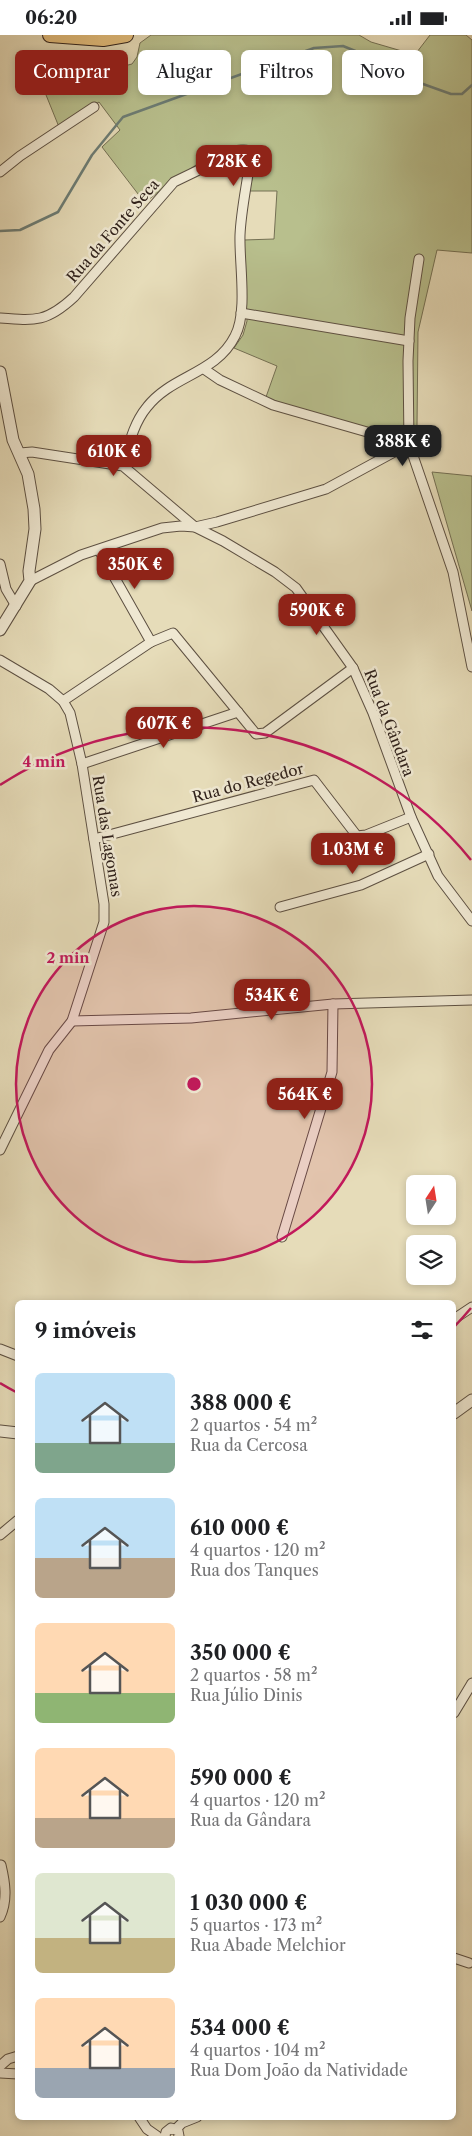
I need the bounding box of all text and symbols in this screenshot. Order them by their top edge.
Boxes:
text: 06:20 [25,6,77,29]
chip: Comprar [15,50,128,95]
chip: Alugar [138,50,231,95]
chip: Filtros [241,50,332,95]
chip: Novo [342,50,423,95]
pin: 728K € [193,145,275,187]
text: 728K € [207,151,261,171]
street label: Rua da Fonte Seca [62,175,163,286]
pin: 388K € [362,425,444,467]
text: 388K € [375,431,431,451]
pin: 610K € [73,435,155,477]
text: 610K € [87,441,141,461]
pin: 350K € [94,547,176,590]
text: 350K € [108,554,162,574]
pin: 590K € [276,593,358,636]
text: 590K € [289,600,345,620]
street label: Rua da Gândara [360,666,419,779]
pin: 607K € [123,707,205,749]
text: 607K € [137,713,191,733]
text: 4 min [22,752,66,771]
street label: Rua do Regedor [190,758,306,807]
street label: Rua das Lagomas [89,774,126,898]
pin: 1.03M € [307,833,399,875]
text: 1.03M € [322,839,384,859]
text: 2 min [46,948,90,967]
pin: 534K € [231,979,313,1021]
text: 534K € [245,985,299,1005]
centre of rings [185,1075,203,1093]
pin: 564K € [264,1077,346,1120]
text: 564K € [278,1084,332,1104]
north arrow [406,1175,456,1225]
map controls [406,1175,456,1285]
button: layers [406,1235,456,1285]
icon: filters [408,1316,436,1344]
text: 9 imóveis [35,1318,136,1343]
text: 388 000 € [190,1390,292,1415]
icon: home [75,1393,135,1453]
text: 2 quartos · 54 m² [190,1415,317,1435]
text: Rua da Cercosa [190,1435,308,1455]
text: 610 000 € [190,1515,289,1540]
icon: home [75,1518,135,1578]
text: 4 quartos · 120 m² [190,1540,325,1560]
text: Rua dos Tanques [190,1560,319,1580]
text: 350 000 € [190,1640,291,1665]
icon: home [75,1643,135,1703]
text: 2 quartos · 58 m² [190,1665,318,1685]
text: Rua Júlio Dinis [190,1685,303,1705]
text: 590 000 € [190,1765,292,1790]
icon: home [75,1768,135,1828]
text: 4 quartos · 120 m² [190,1790,325,1810]
text: Rua da Gândara [190,1810,311,1830]
text: 1 030 000 € [190,1890,307,1915]
icon: home [75,1893,135,1953]
text: 5 quartos · 173 m² [190,1915,322,1935]
text: Rua Abade Melchior [190,1935,346,1955]
text: 534 000 € [190,2015,290,2040]
icon: home [75,2018,135,2078]
text: 4 quartos · 104 m² [190,2040,325,2060]
text: Rua Dom João da Natividade [190,2060,408,2080]

